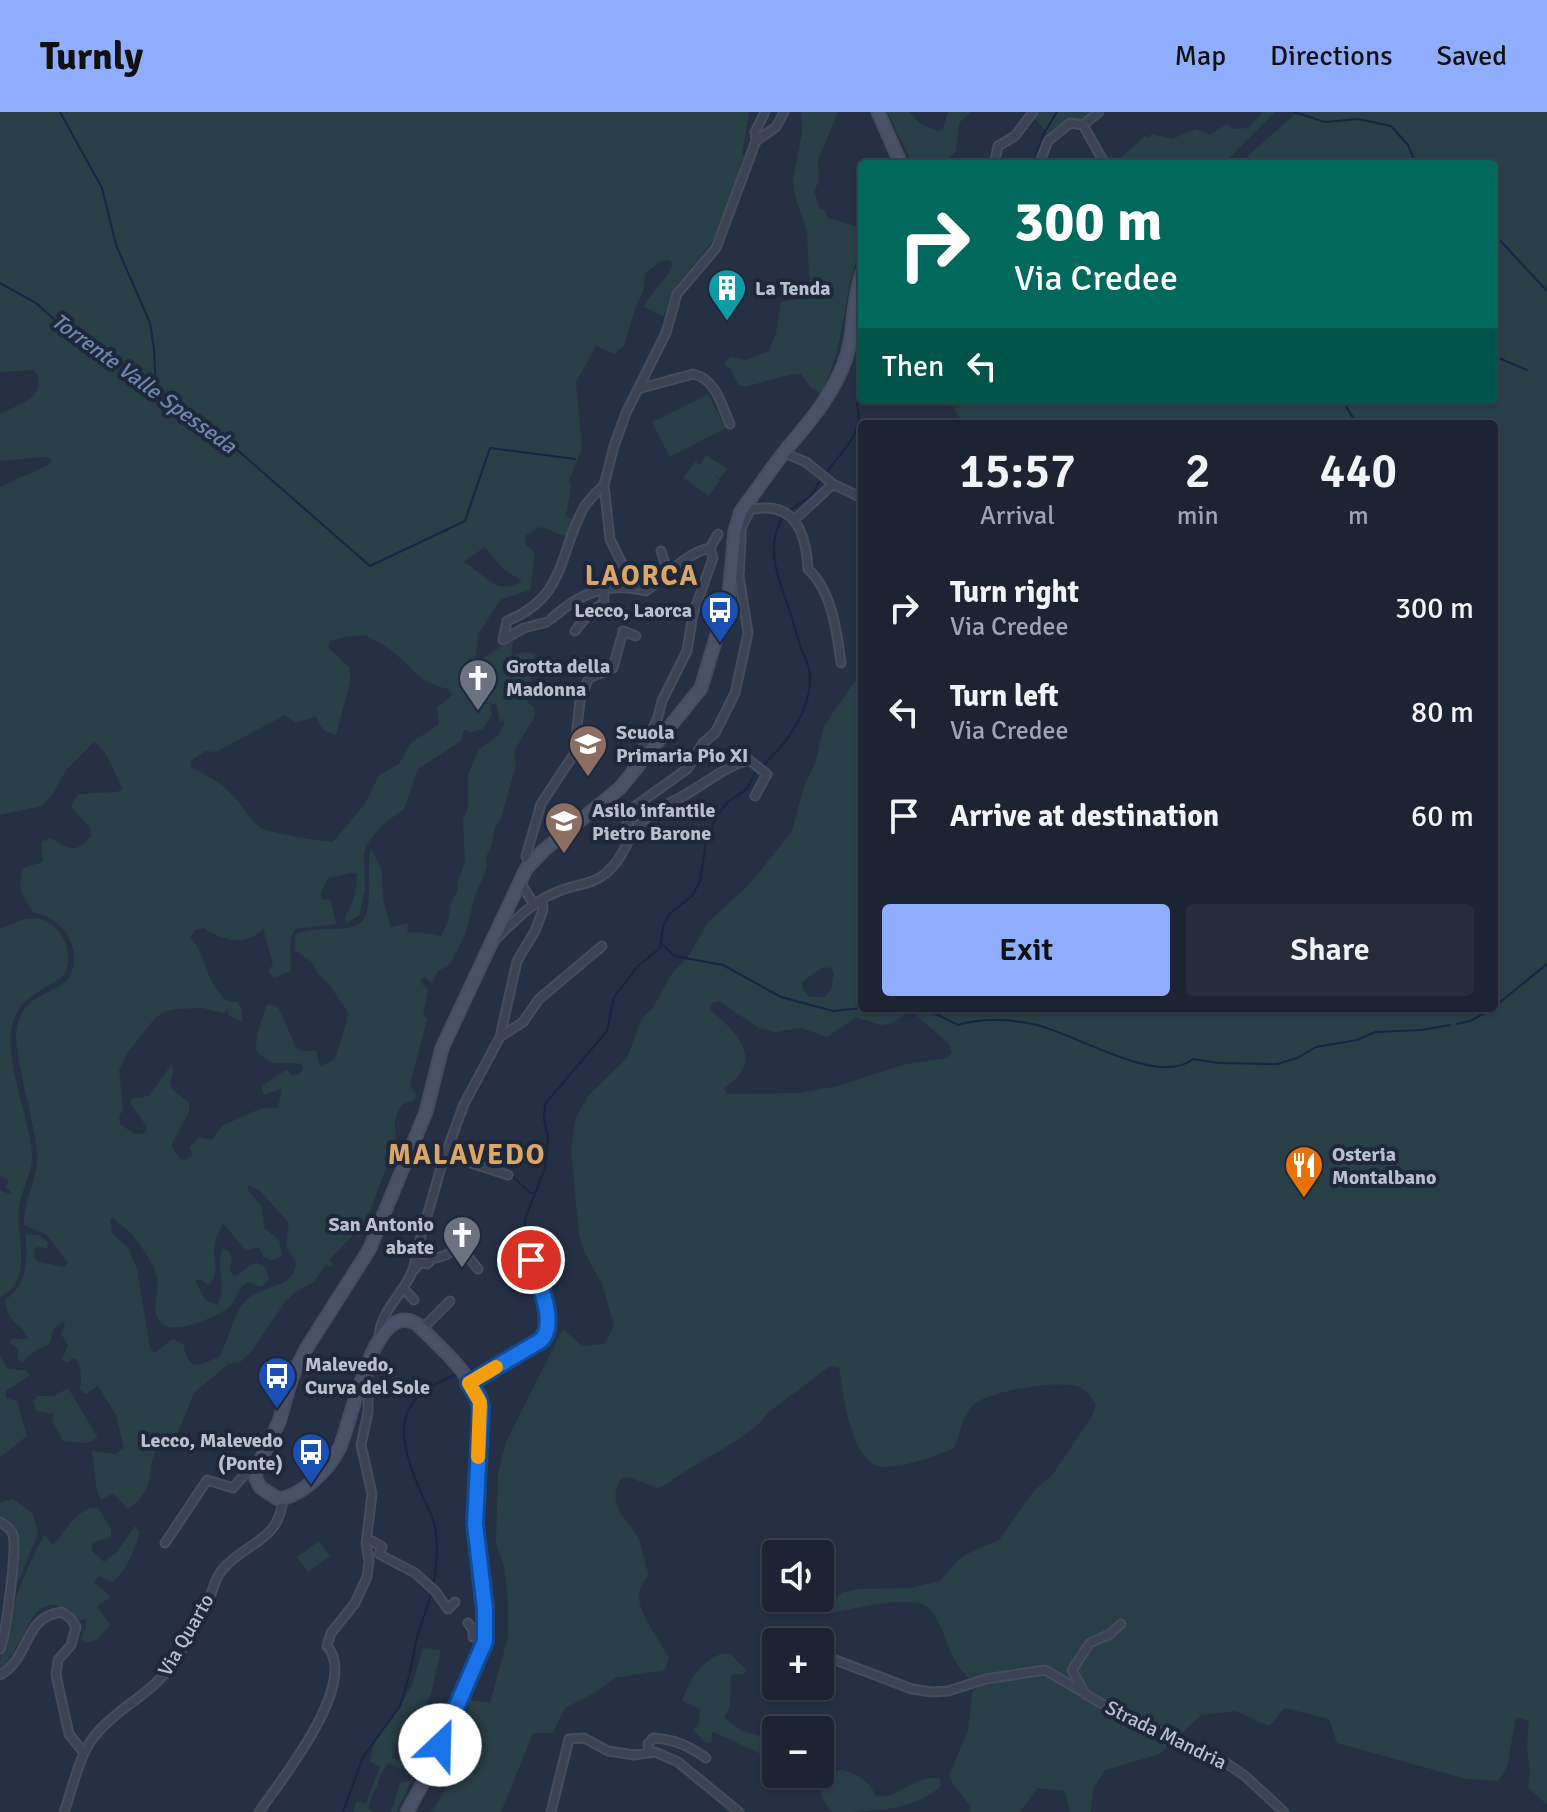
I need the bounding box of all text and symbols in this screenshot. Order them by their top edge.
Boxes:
text: Turnly [40,33,143,80]
text: Map [1174,39,1226,73]
text: Directions [1270,39,1392,73]
text: Saved [1436,39,1507,73]
text: 300 m [1014,187,1162,256]
icon: right [882,192,986,296]
text: Via Credee [1014,256,1178,301]
building icon: La Tenda [706,267,748,322]
place label: La Tenda [755,276,830,301]
water label: Torrente Valle Spesseda [46,307,242,460]
icon: left [960,344,1004,388]
text: Then [882,348,944,385]
text: 15:57 [959,442,1076,501]
text: 2 [1185,442,1211,501]
text: 440 [1319,442,1397,501]
text: Arrival [980,500,1055,532]
text: min [1177,500,1219,532]
text: m [1348,500,1369,532]
district label: LAORCA [585,559,699,593]
text: Turn right [950,574,1079,611]
icon: right [882,586,926,630]
bus stop icon: Lecco, Laorca [699,589,741,644]
text: 300 m [1395,590,1474,627]
place label: Lecco, Laorca [574,598,692,623]
text: Via Credee [950,611,1069,643]
place label: Grotta della Madonna [506,654,610,702]
church icon: Grotta della Madonna [457,657,499,712]
text: Turn left [950,678,1059,715]
icon: left [882,690,926,734]
text: 80 m [1411,694,1474,731]
text: Via Credee [950,715,1069,747]
place label: Scuola Primaria Pio XI [616,720,748,768]
school or university icon: Scuola Primaria Pio XI [567,723,609,778]
icon: arrive [882,794,926,838]
place label: Asilo infantile Pietro Barone [592,798,715,846]
text: Arrive at destination [950,798,1219,835]
text: 60 m [1411,798,1474,835]
school or university icon: Asilo infantile Pietro Barone [543,800,585,855]
button: Exit [882,904,1170,996]
button: Share [1186,904,1474,996]
district label: MALAVEDO [388,1138,546,1172]
place label: Osteria Montalbano [1332,1142,1436,1190]
restaurant icon: Osteria Montalbano [1283,1144,1325,1199]
place label: San Antonio abate [328,1212,434,1260]
church icon: San Antonio abate [441,1214,483,1269]
pin [497,1226,565,1294]
icon: arrive [509,1238,553,1282]
place label: Malevedo, Curva del Sole [305,1352,430,1400]
bus stop icon: Malevedo, Curva del Sole [256,1355,298,1410]
place label: Lecco, Malevedo (Ponte) [140,1428,283,1476]
bus stop icon: Lecco, Malevedo (Ponte) [290,1431,332,1486]
map controls [762,1540,834,1788]
button: sound [762,1540,834,1612]
street label: Via Quarto [153,1590,219,1680]
button: + [762,1628,834,1700]
street label: Strada Mandria [1101,1695,1231,1775]
position arrow [398,1703,482,1787]
button: − [762,1716,834,1788]

